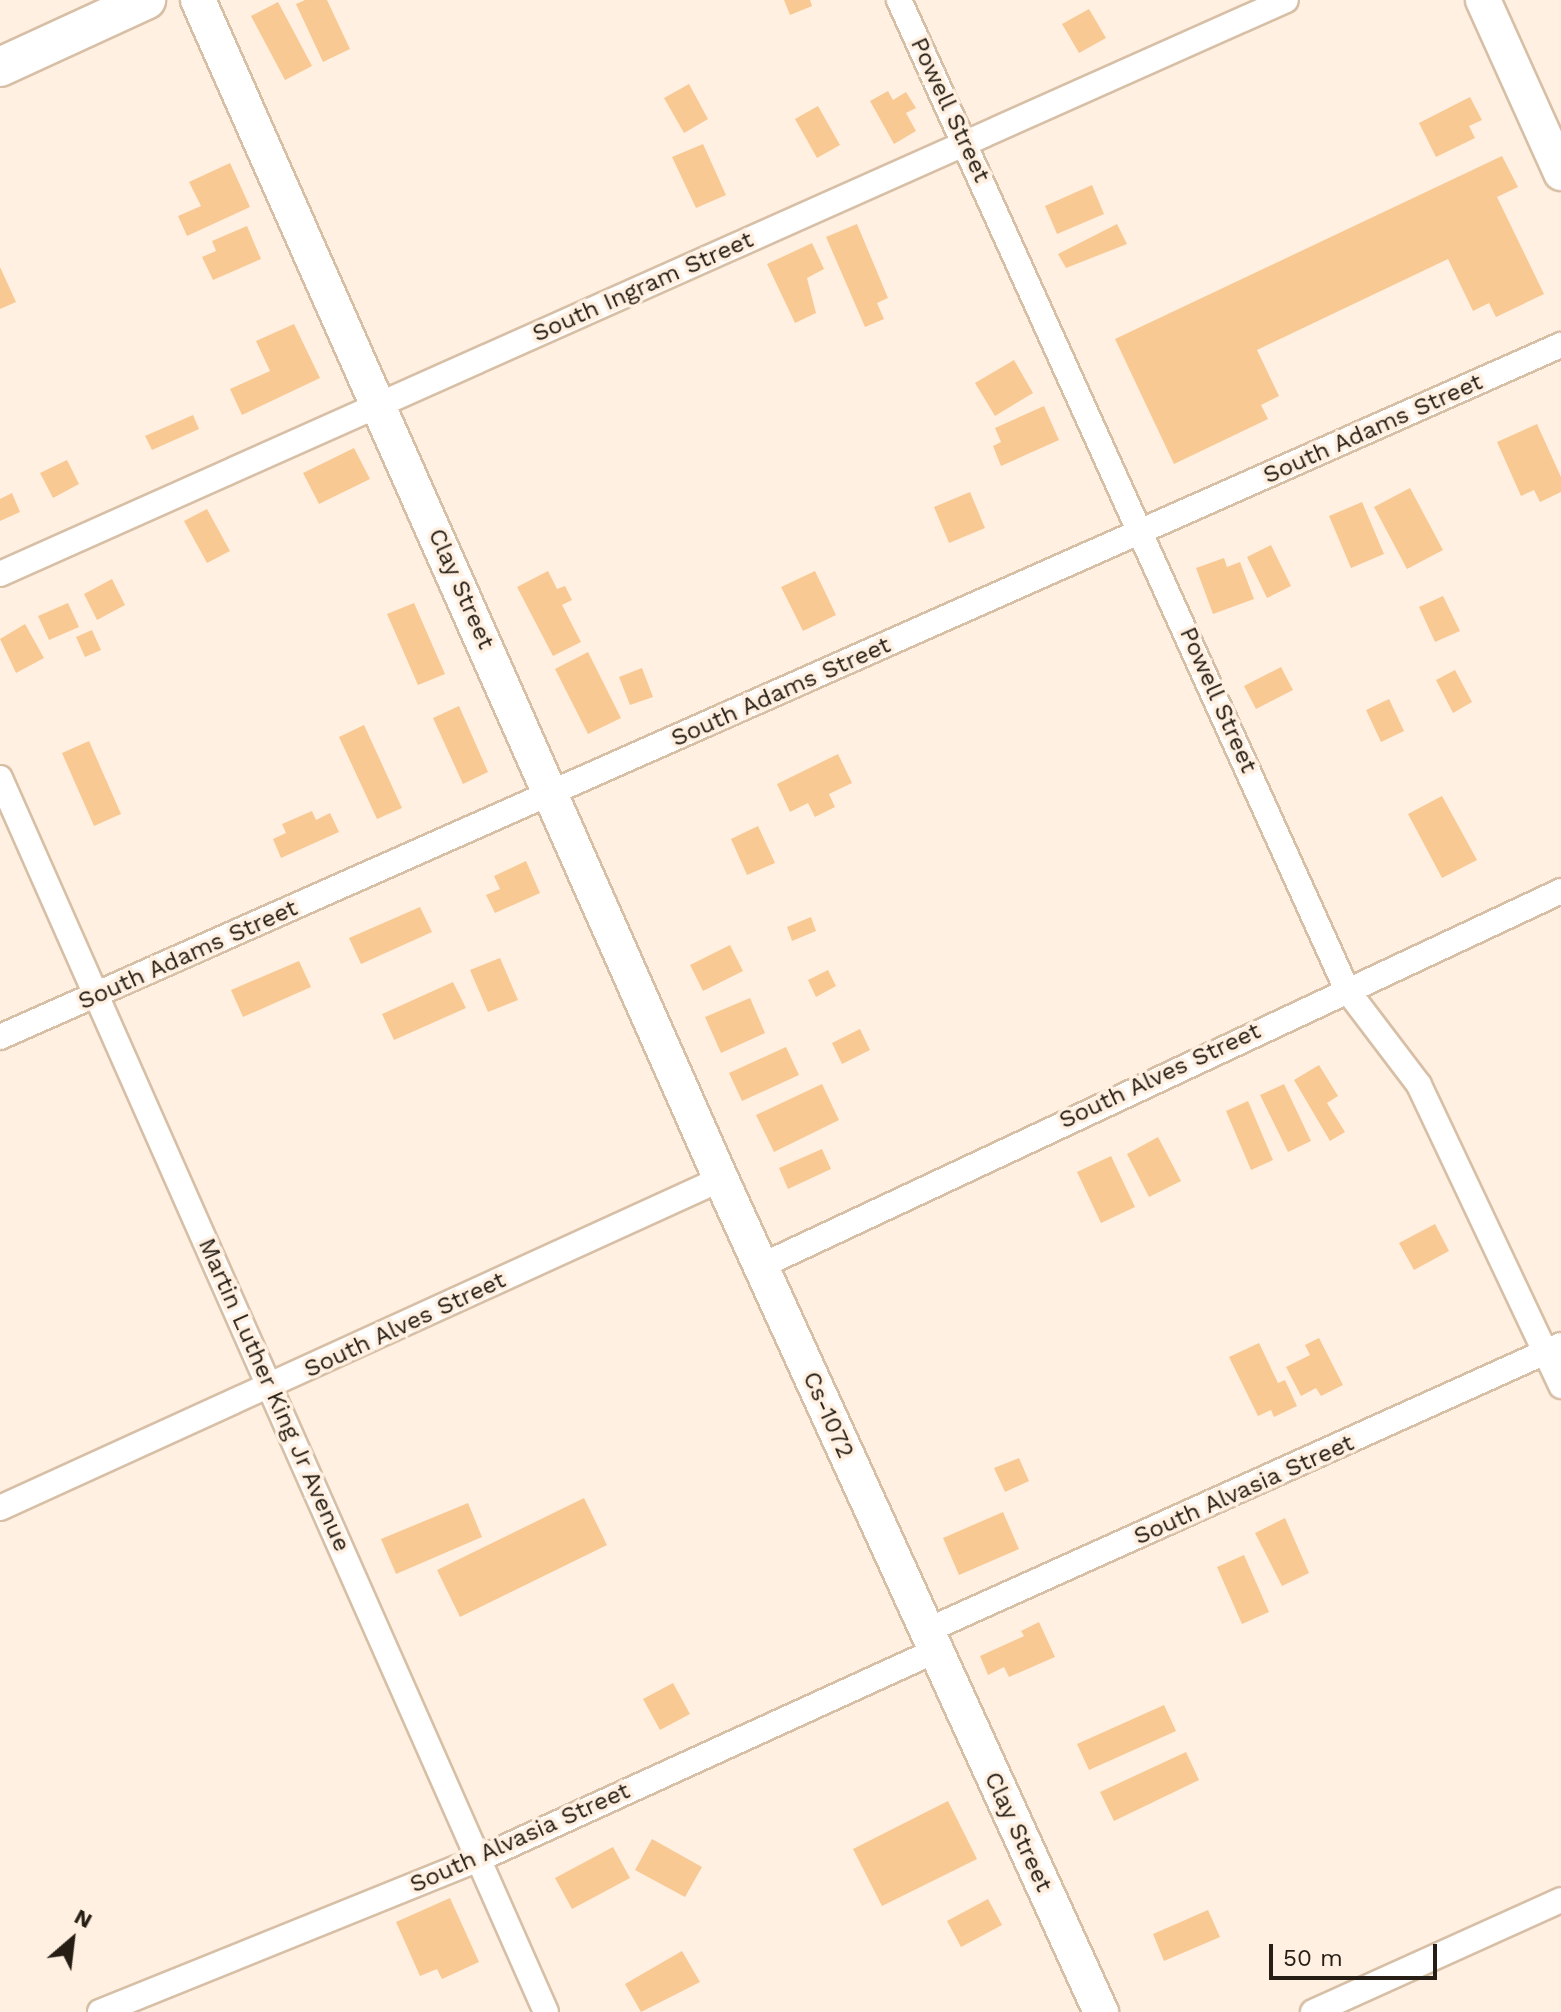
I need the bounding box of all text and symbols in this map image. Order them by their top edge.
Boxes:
street label: Powell Street [904,33,996,187]
street label: South Ingram Street [528,225,758,349]
street label: South Adams Street [1258,367,1488,491]
street label: Clay Street [422,524,500,654]
street label: Powell Street [1173,622,1263,778]
street label: South Adams Street [666,630,896,754]
street label: South Adams Street [73,893,303,1017]
street label: South Alves Street [1054,1017,1266,1135]
street label: Martin Luther King Jr Avenue [191,1233,357,1557]
street label: South Alves Street [299,1266,511,1384]
street label: Cs-1072 [796,1367,860,1463]
street label: South Alvasia Street [1129,1428,1359,1552]
street label: Clay Street [978,1767,1058,1897]
street label: South Alvasia Street [405,1776,635,1900]
north arrow [32,1900,112,1980]
text: N [70,1904,97,1933]
scale bar [1273,1928,1441,1978]
text: 50 m [1283,1944,1343,1972]

